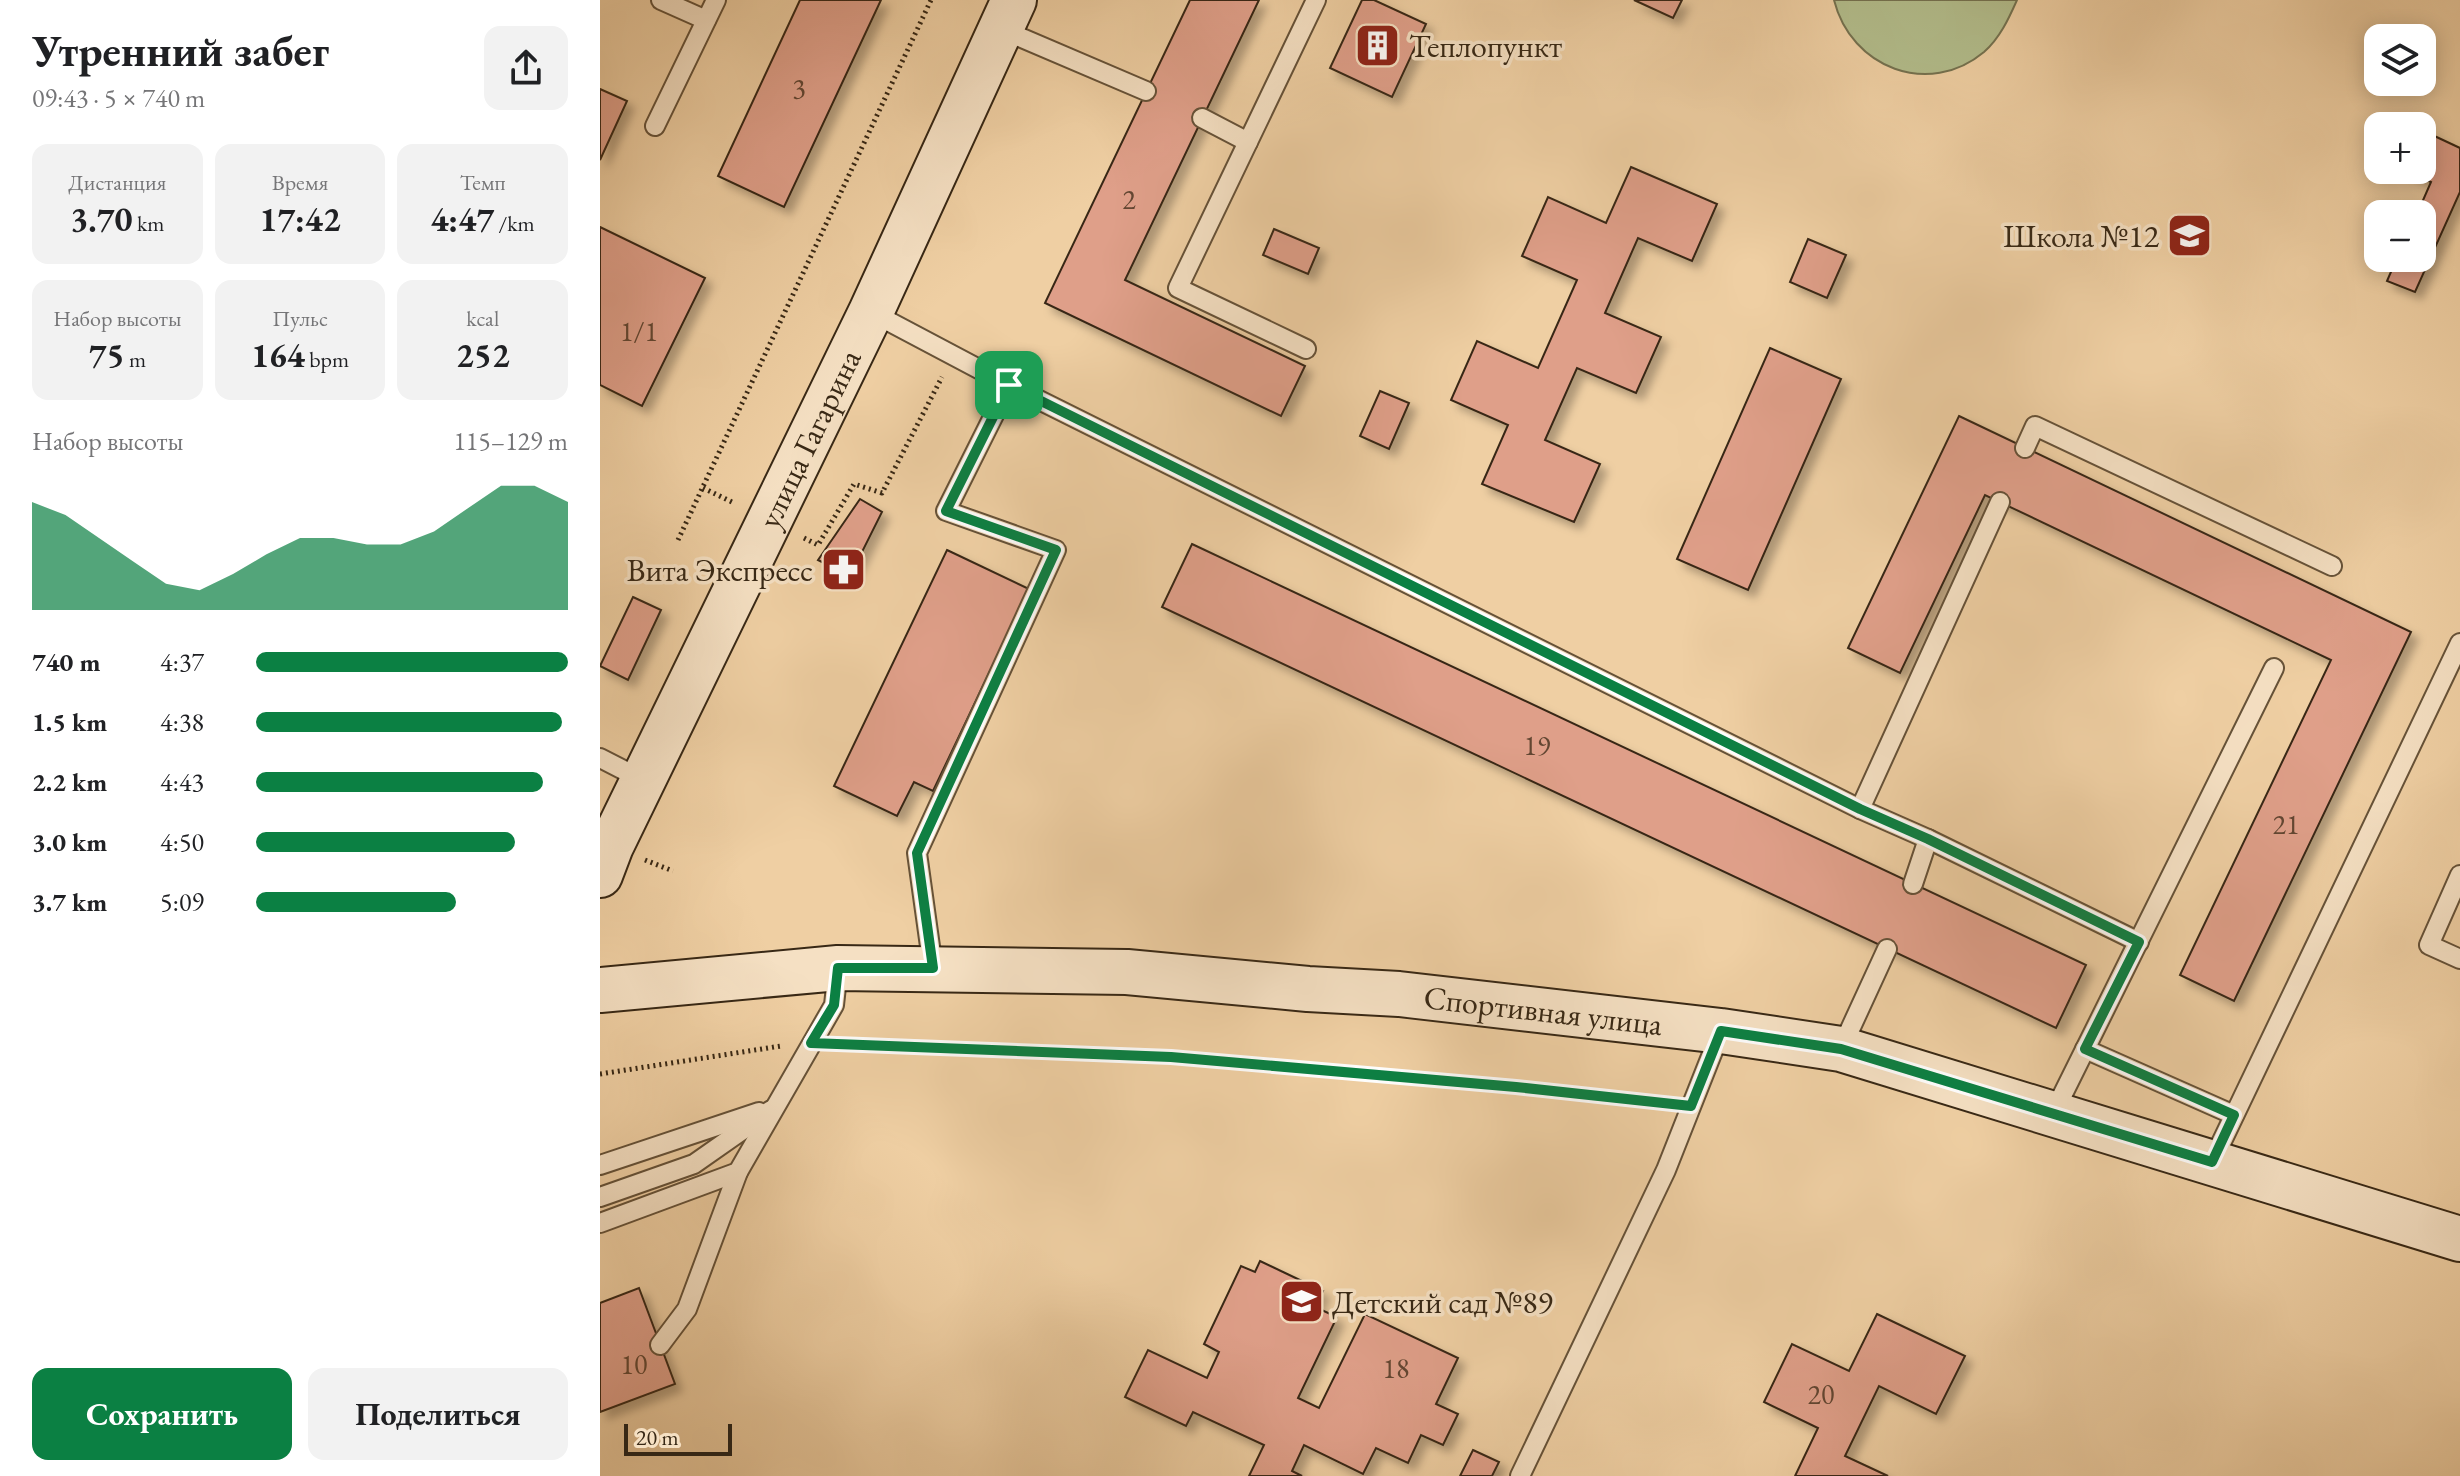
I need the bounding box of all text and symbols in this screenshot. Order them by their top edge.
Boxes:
text: Утренний забег [32,22,329,79]
building icon: Теплопункт [1354,22,1402,70]
map controls [2364,24,2436,272]
button: layers [2364,24,2436,96]
place label: Теплопункт [1409,25,1562,67]
button: share [484,26,568,110]
house number: 3 [792,70,806,106]
text: 09:43 · 5 × 740 m [32,81,205,115]
button: + [2364,112,2436,184]
text: Дистанция [68,168,166,197]
text: Время [272,168,328,197]
text: Темп [460,168,506,197]
house number: 2 [1122,181,1136,217]
text: 3.70 [70,197,133,241]
text: 17:42 [259,197,341,241]
text: 4:47 [431,197,494,241]
button: − [2364,200,2436,272]
text: km [133,209,164,238]
text: /km [494,209,535,238]
school or university icon: Школа №12 [2166,212,2214,260]
place label: Школа №12 [2003,215,2160,257]
text: Набор высоты [53,304,181,333]
text: Пульс [272,304,328,333]
text: kcal [466,304,499,333]
house number: 1/1 [620,313,658,349]
text: 75 [89,333,125,377]
text: 164 [251,333,305,377]
text: 252 [456,333,510,377]
street label: улица Гагарина [748,342,871,535]
text: m [125,345,146,374]
text: bpm [305,345,349,374]
pin [975,351,1043,419]
icon: arrive [987,363,1031,407]
text: Набор высоты [32,424,183,458]
text: 115–129 m [453,424,568,458]
pharmacy icon: Вита Экспресс [820,546,868,594]
place label: Вита Экспресс [627,549,813,591]
text: 740 m [32,645,100,679]
text: 4:37 [160,645,204,679]
text: 1.5 km [32,705,107,739]
text: 4:38 [160,705,204,739]
house number: 19 [1524,727,1550,763]
text: 2.2 km [32,765,107,799]
text: 4:43 [160,765,204,799]
house number: 21 [2273,806,2299,842]
text: 3.0 km [32,825,107,859]
text: 4:50 [160,825,204,859]
text: 3.7 km [32,885,107,919]
text: 5:09 [160,885,204,919]
street label: Спортивная улица [1422,976,1665,1045]
school or university icon: Детский сад №89 [1277,1278,1325,1326]
place label: Детский сад №89 [1332,1281,1553,1323]
house number: 10 [621,1346,647,1382]
house number: 18 [1383,1350,1409,1386]
button: Сохранить [32,1368,292,1460]
button: Поделиться [308,1368,568,1460]
house number: 20 [1808,1376,1834,1412]
scale bar [624,1420,732,1456]
text: 20 m [636,1423,679,1452]

